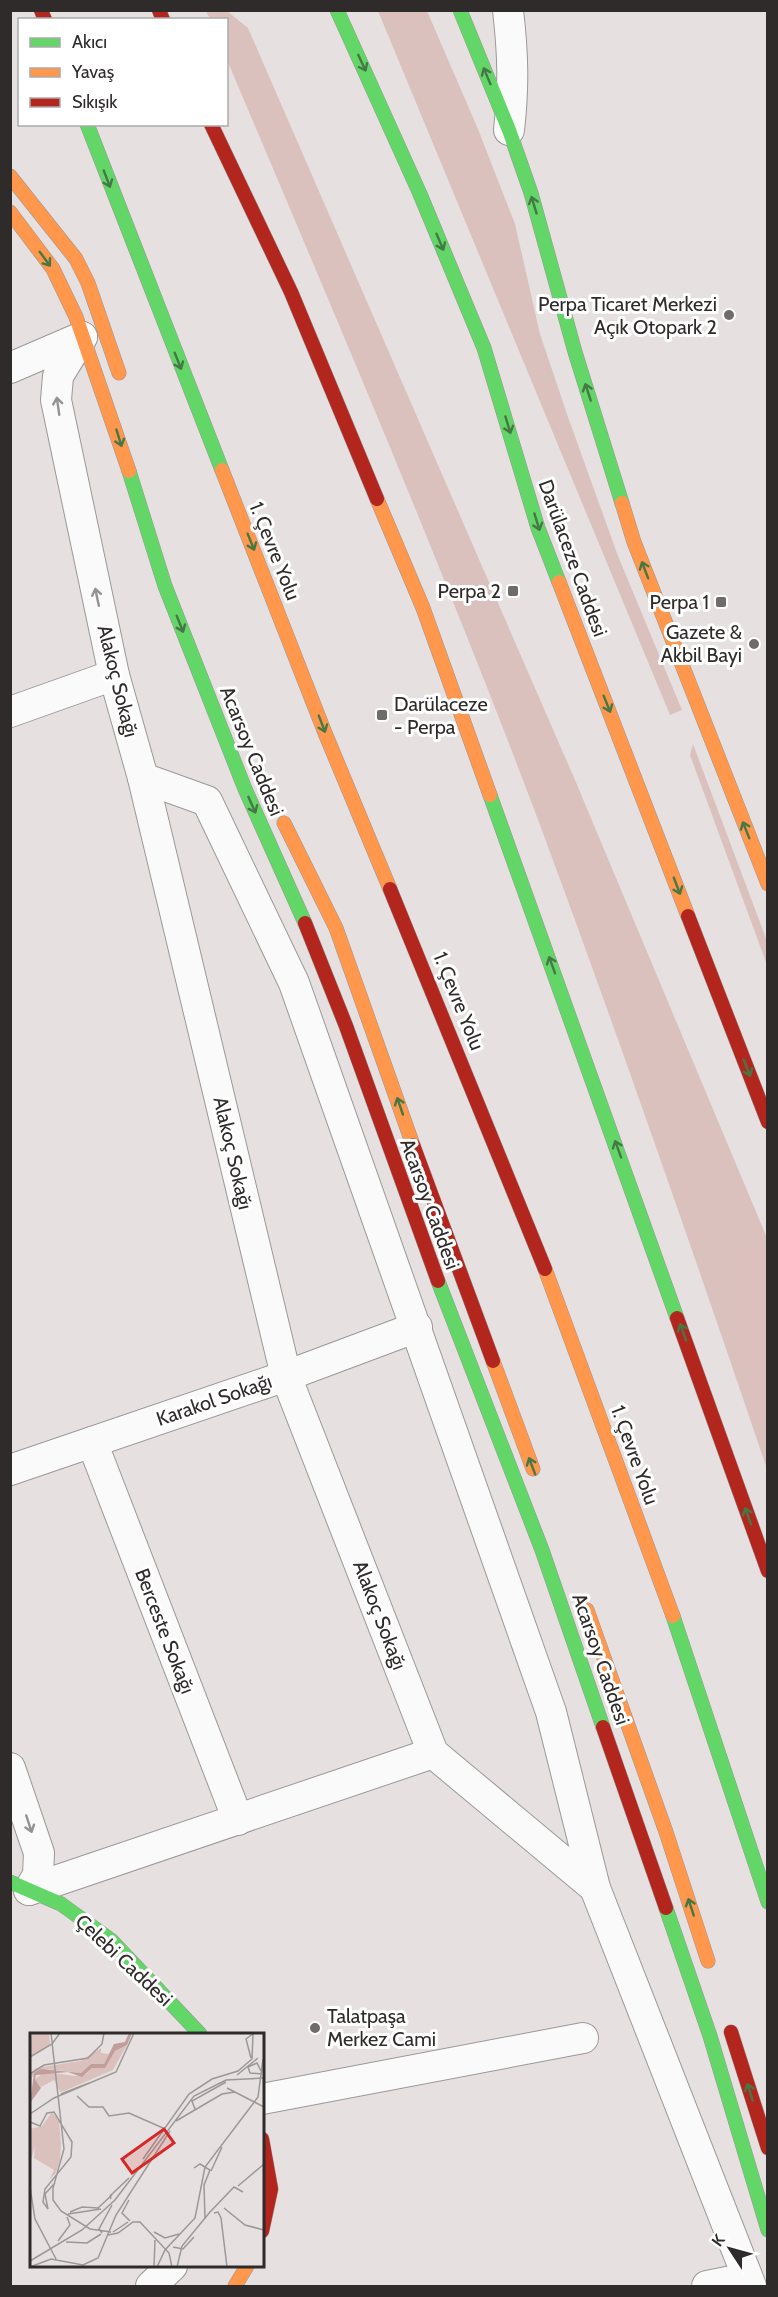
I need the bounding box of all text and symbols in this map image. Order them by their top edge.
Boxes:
legend [18,18,228,126]
text: Akıcı [72,31,107,53]
one-way arrow [357,54,368,72]
text: Yavaş [71,61,114,83]
one-way arrow [481,67,492,86]
text: Sıkışık [72,91,118,113]
one-way arrow [103,169,114,188]
one-way arrow [528,196,539,215]
one-way arrow [435,232,446,251]
one-way arrow [39,250,51,266]
place label: Perpa Ticaret Merkezi Açık Otopark 2 [538,292,717,339]
marker: Perpa Ticaret Merkezi Açık Otopark 2 [722,308,736,322]
one-way arrow [174,351,185,370]
one-way arrow [582,383,593,402]
one-way arrow [52,397,63,416]
one-way arrow [503,415,514,434]
one-way arrow [114,428,125,447]
street label: Darülaceze Caddesi [533,476,613,640]
street label: 1. Çevre Yolu [244,498,306,604]
one-way arrow [532,512,543,531]
one-way arrow [246,532,257,551]
one-way arrow [638,561,649,580]
place label: Perpa 2 [438,579,501,603]
marker: Perpa 2 [506,584,520,598]
one-way arrow [91,588,102,607]
place label: Perpa 1 [650,590,709,614]
marker: Perpa 1 [714,595,728,609]
one-way arrow [175,614,186,632]
place label: Gazete & Akbil Bayi [661,620,742,667]
street label: Alakoç Sokağı [92,622,144,740]
marker: Gazete & Akbil Bayi [747,637,761,651]
street label: Acarsoy Caddesi [215,683,289,819]
place label: Darülaceze - Perpa [394,692,488,739]
one-way arrow [602,695,613,713]
marker: Darülaceze - Perpa [375,708,389,722]
one-way arrow [317,714,328,732]
one-way arrow [247,795,259,813]
one-way arrow [740,821,751,839]
one-way arrow [673,877,684,895]
street label: 1. Çevre Yolu [428,948,490,1054]
one-way arrow [545,956,556,975]
one-way arrow [742,1059,753,1077]
street label: Alakoç Sokağı [208,1094,258,1212]
one-way arrow [393,1097,404,1116]
street label: Acarsoy Caddesi [395,1135,465,1273]
one-way arrow [611,1140,622,1158]
one-way arrow [676,1323,687,1342]
street label: Karakol Sokağı [153,1369,275,1431]
street label: 1. Çevre Yolu [606,1402,664,1508]
one-way arrow [526,1457,537,1476]
one-way arrow [741,1507,752,1526]
street label: Alakoç Sokağı [348,1557,412,1673]
street label: Berceste Sokağı [130,1565,200,1697]
street label: Acarsoy Caddesi [567,1590,635,1728]
one-way arrow [24,1814,35,1833]
one-way arrow [684,1898,695,1917]
street label: Çelebi Caddesi [71,1909,177,2011]
place label: Talatpaşa Merkez Cami [327,2004,436,2051]
marker: Talatpaşa Merkez Cami [308,2021,322,2035]
inset map [30,2033,264,2267]
one-way arrow [744,2083,755,2102]
north arrow [700,2219,760,2279]
text: K [708,2231,729,2250]

